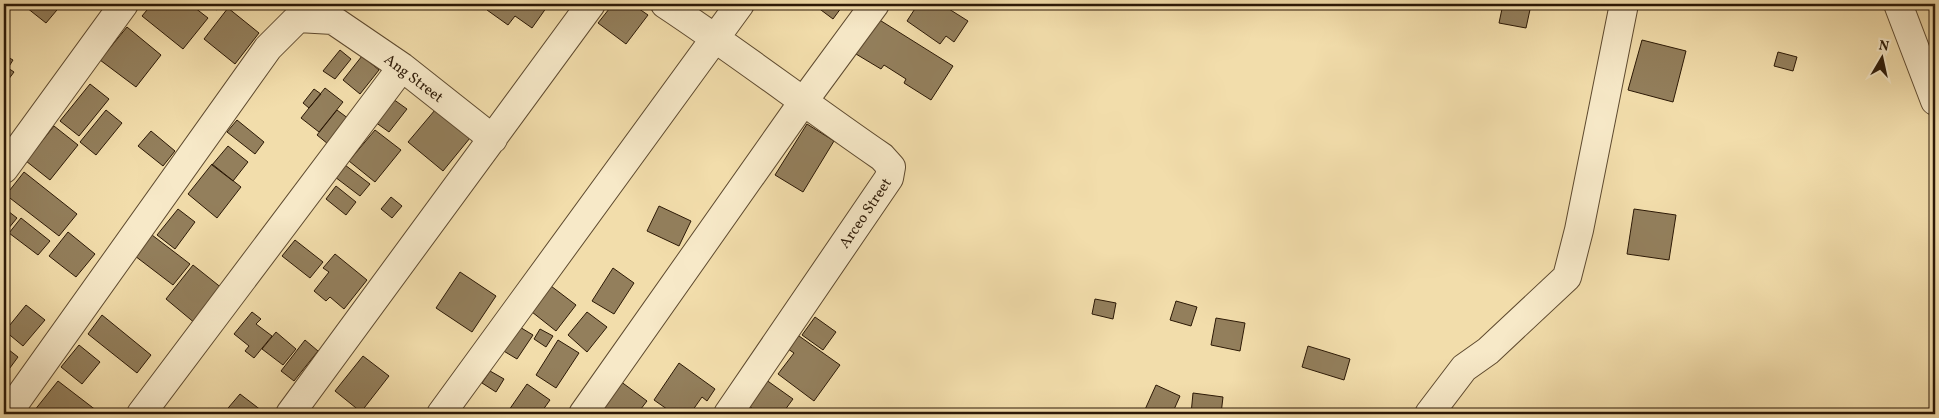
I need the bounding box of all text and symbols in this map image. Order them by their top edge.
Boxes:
north arrow [1856,32,1906,82]
text: N [1877,36,1890,57]
street label: Ang Street [379,50,447,108]
street label: Arceo Street [835,174,898,253]

